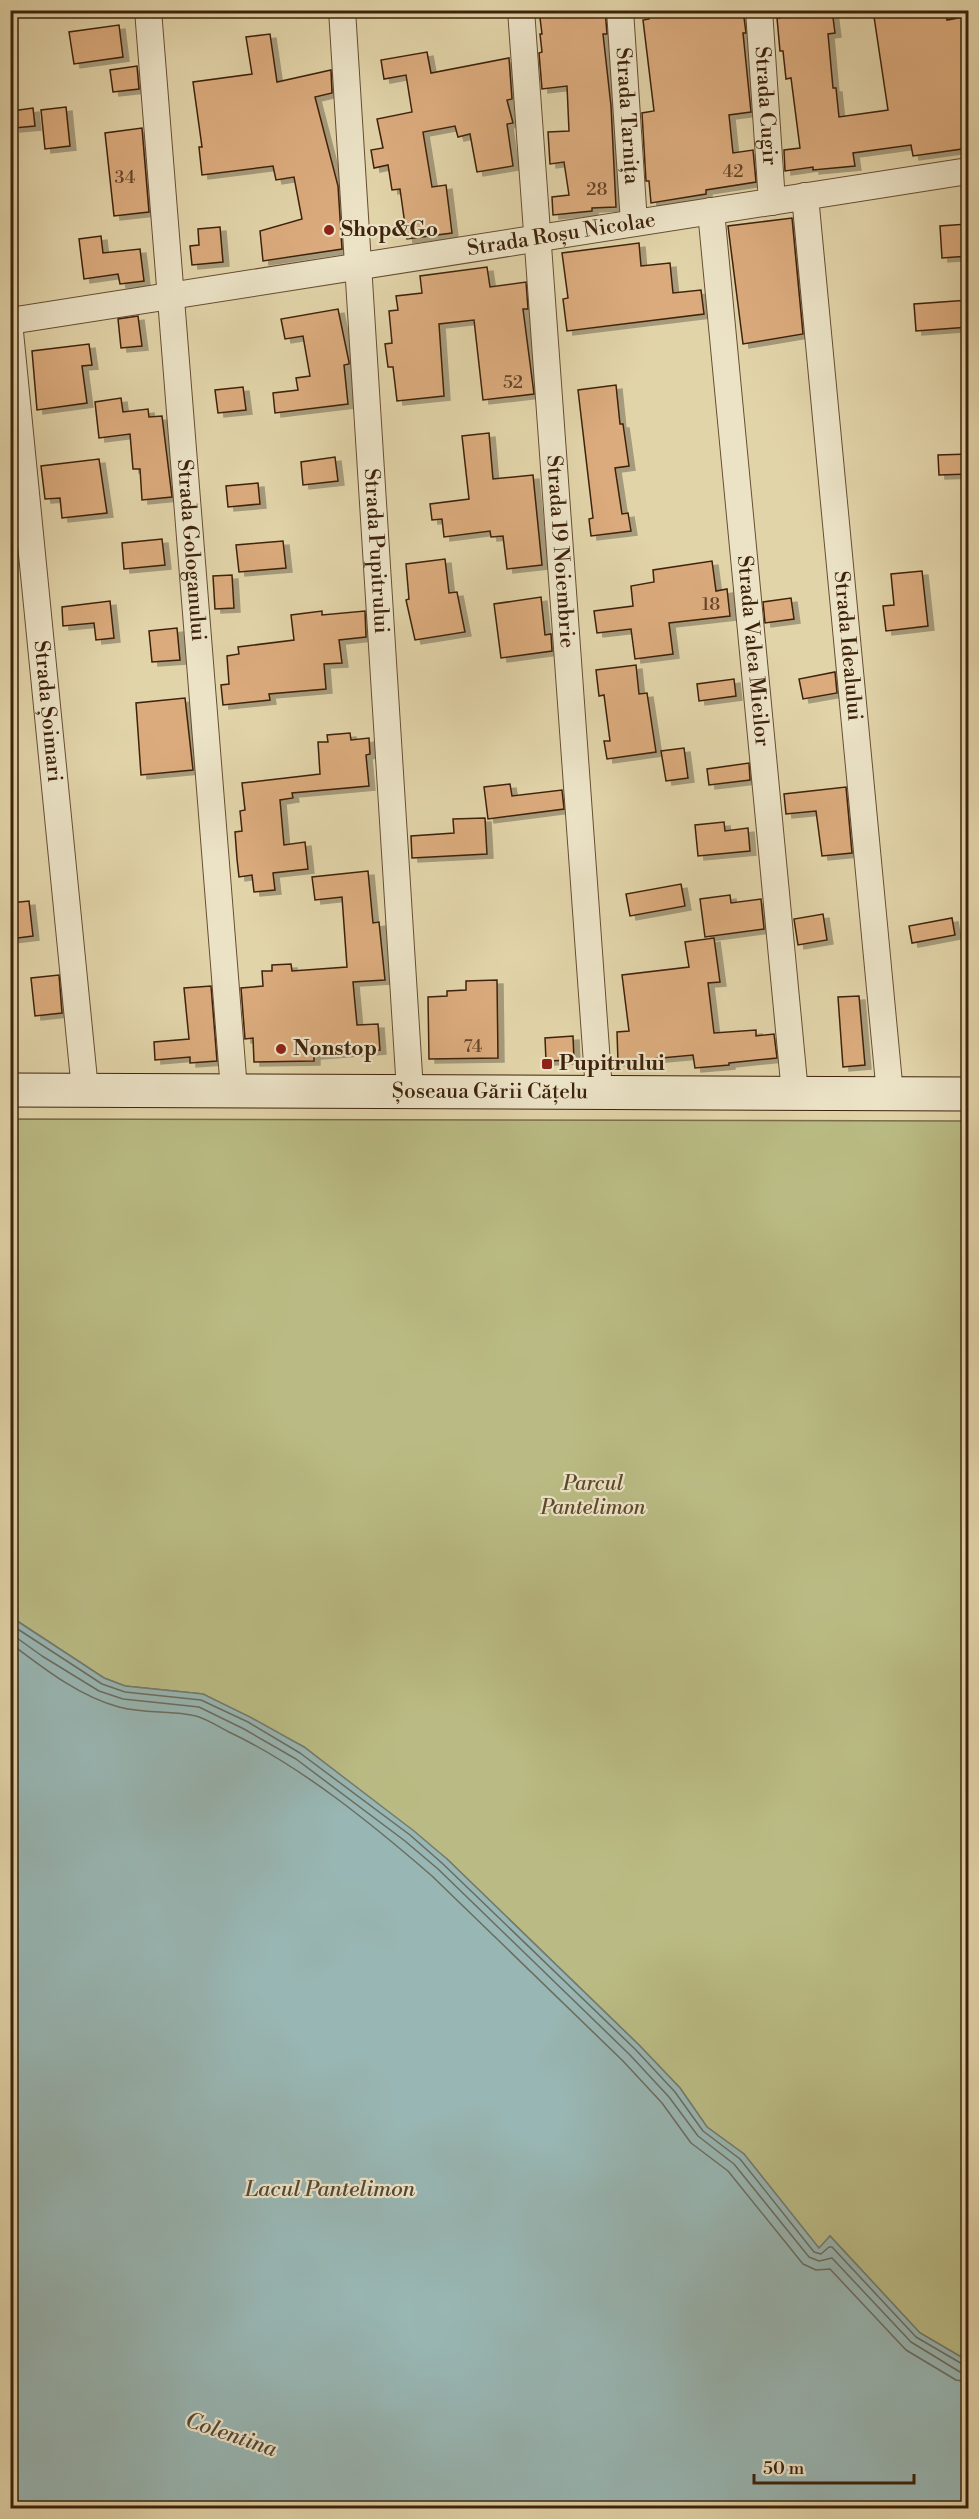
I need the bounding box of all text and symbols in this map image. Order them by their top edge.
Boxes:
street label: Strada Cugir [748,45,782,166]
street label: Strada Tarnița [609,46,644,185]
house number: 42 [723,160,743,183]
house number: 34 [115,166,136,189]
house number: 28 [586,178,608,201]
street label: Strada Roșu Nicolae [465,207,657,262]
place label: Shop&Go [341,217,438,243]
marker: Shop&Go [322,223,336,237]
house number: 52 [503,371,523,394]
street label: Strada 19 Noiembrie [540,454,580,649]
street label: Strada Gologanului [171,458,211,642]
street label: Strada Pupitrului [358,467,394,634]
street label: Strada Valea Mieilor [731,554,775,748]
street label: Strada Idealului [828,570,868,722]
house number: 18 [702,593,720,616]
street label: Strada Șoimari [28,639,67,783]
house number: 74 [464,1035,483,1058]
place label: Nonstop [293,1036,377,1062]
marker: Nonstop [274,1042,288,1056]
place label: Pupitrului [559,1051,665,1077]
marker: Pupitrului [540,1057,554,1071]
street label: Șoseaua Gării Cățelu [392,1079,588,1105]
park label: Parcul Pantelimon [539,1471,646,1521]
water label: Lacul Pantelimon [244,2176,416,2203]
water label: Colentina [182,2407,281,2464]
scale bar [754,2447,914,2485]
text: 50 m [763,2457,805,2480]

